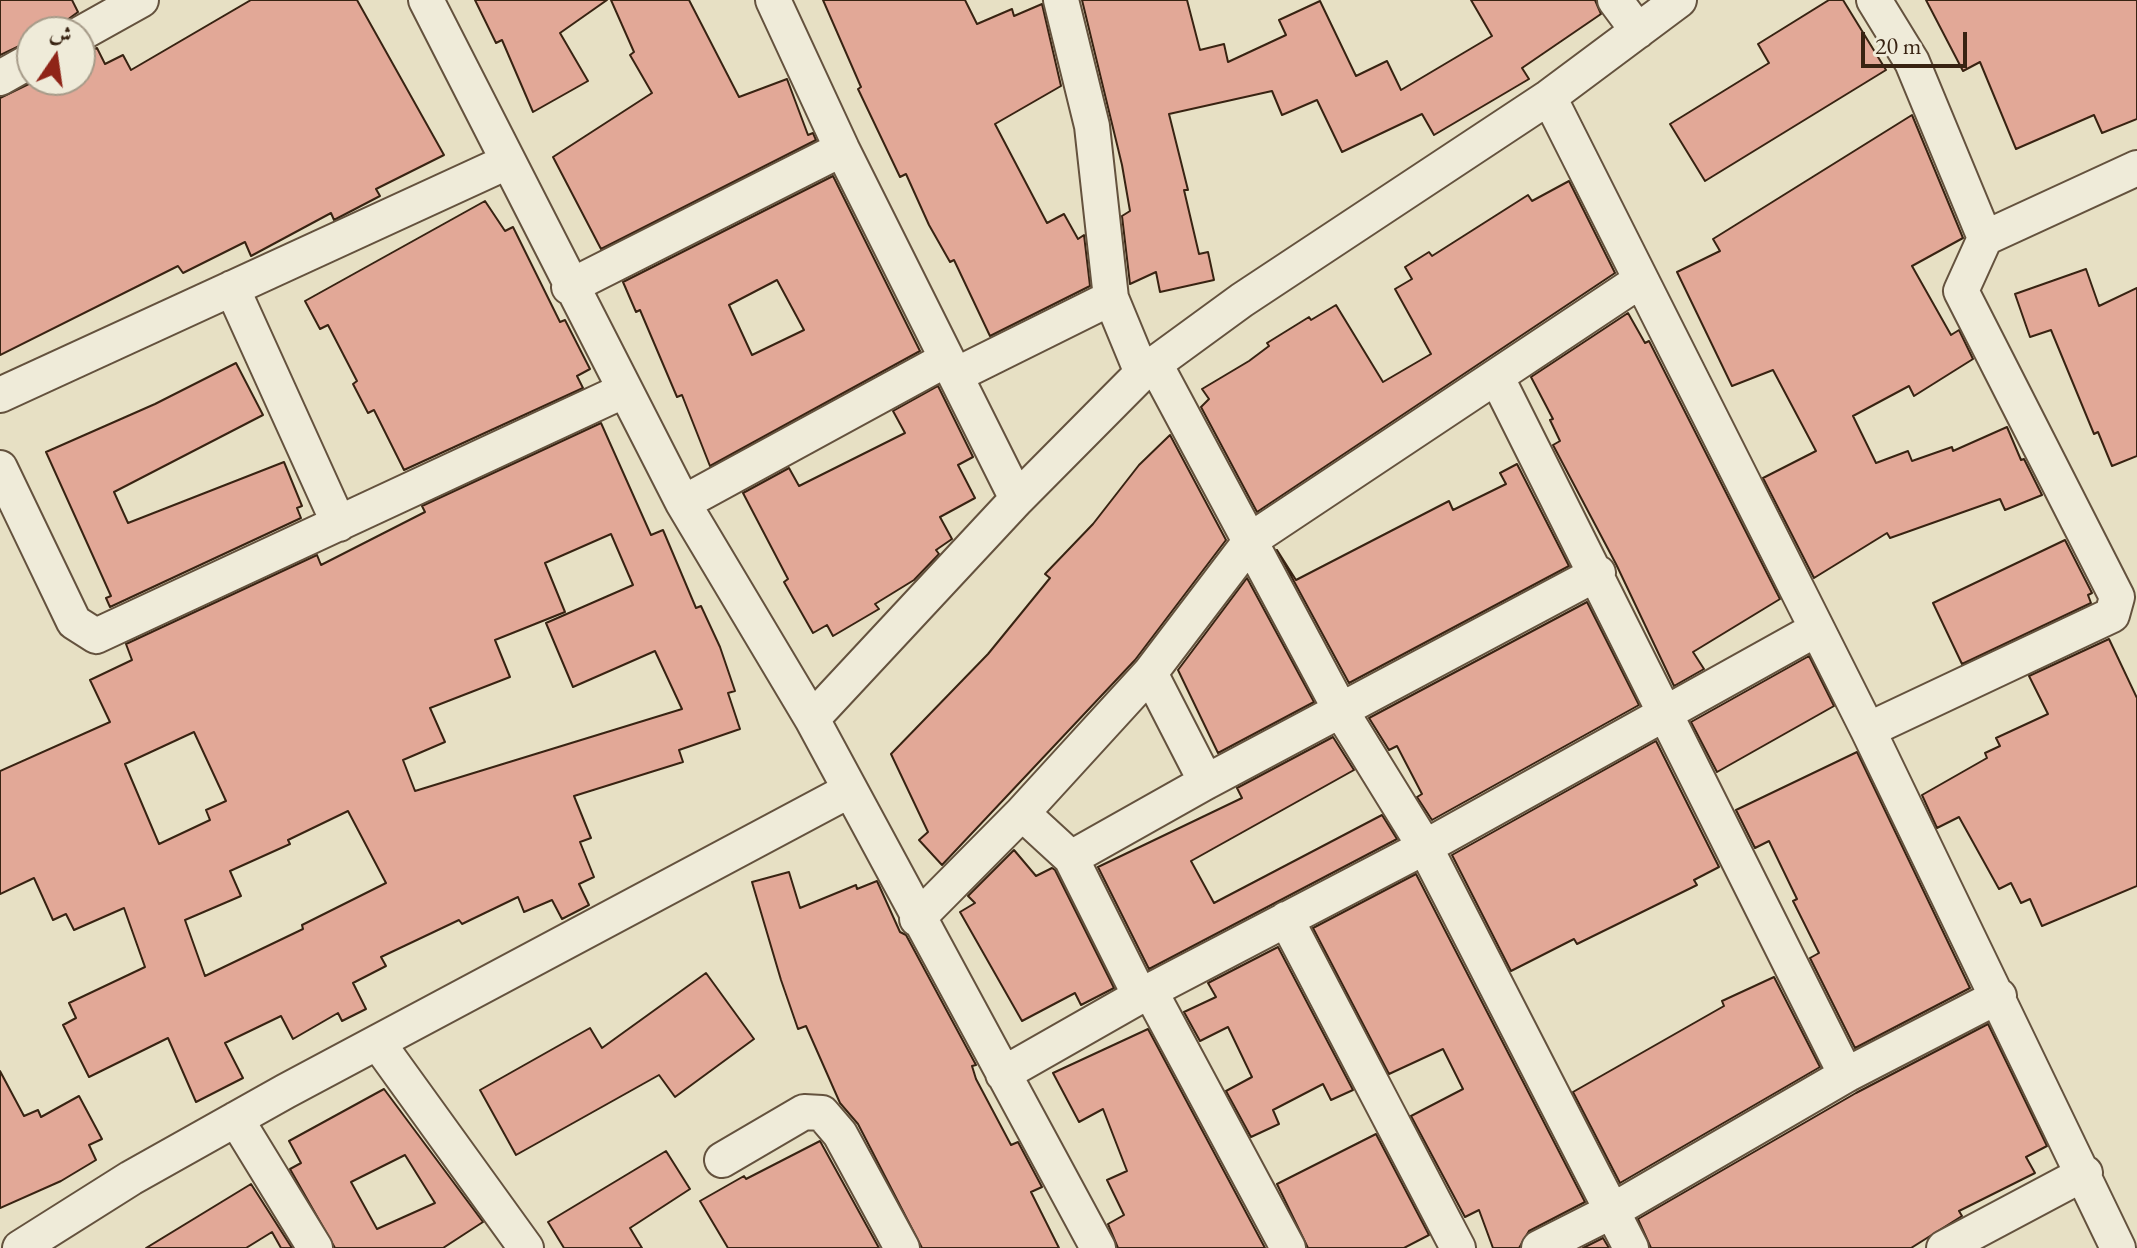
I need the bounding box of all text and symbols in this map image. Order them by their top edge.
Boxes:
north arrow [16,16,96,96]
scale bar [1865,16,1971,66]
text: ش [47,17,75,51]
text: 20 m [1875,30,1922,61]

